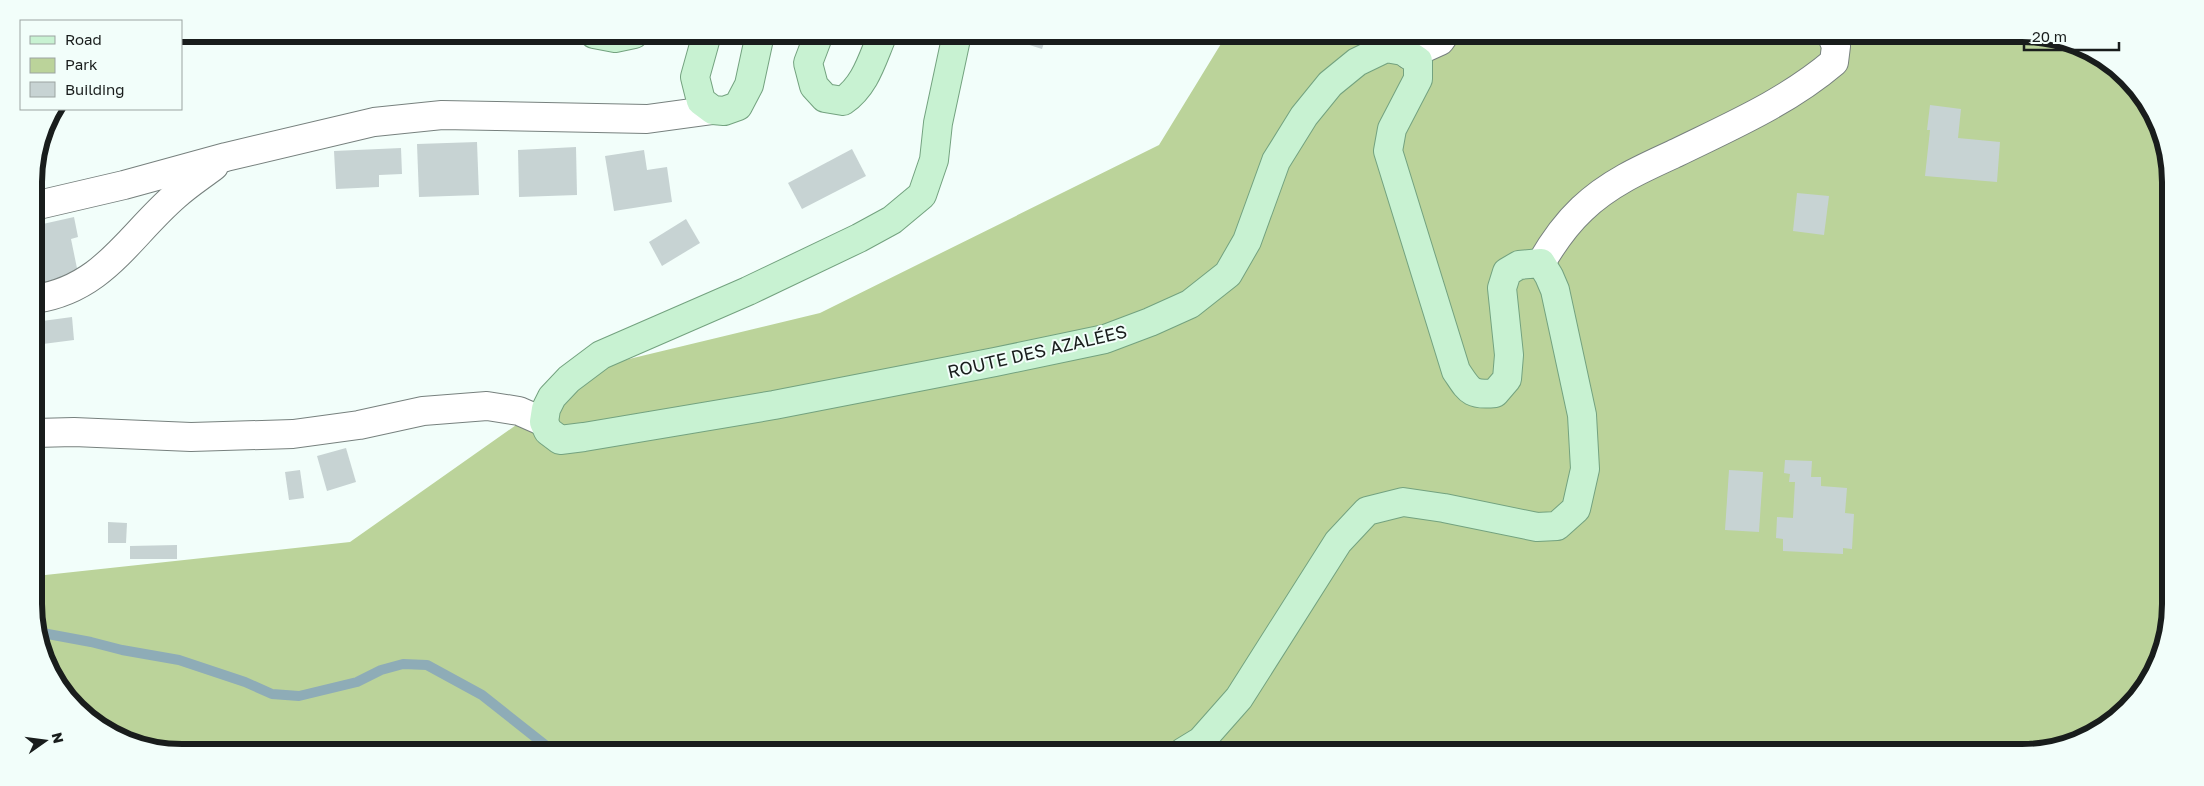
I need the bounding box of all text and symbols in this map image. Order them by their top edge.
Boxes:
legend [20,20,182,110]
scale bar [2024,20,2119,52]
text: 20 m [2032,27,2067,45]
text: Road [65,30,102,48]
text: Park [65,55,98,73]
text: Building [65,80,125,98]
street label: ROUTE DES AZALÉES [945,320,1129,382]
north arrow [20,716,70,766]
text: N [49,731,68,745]

